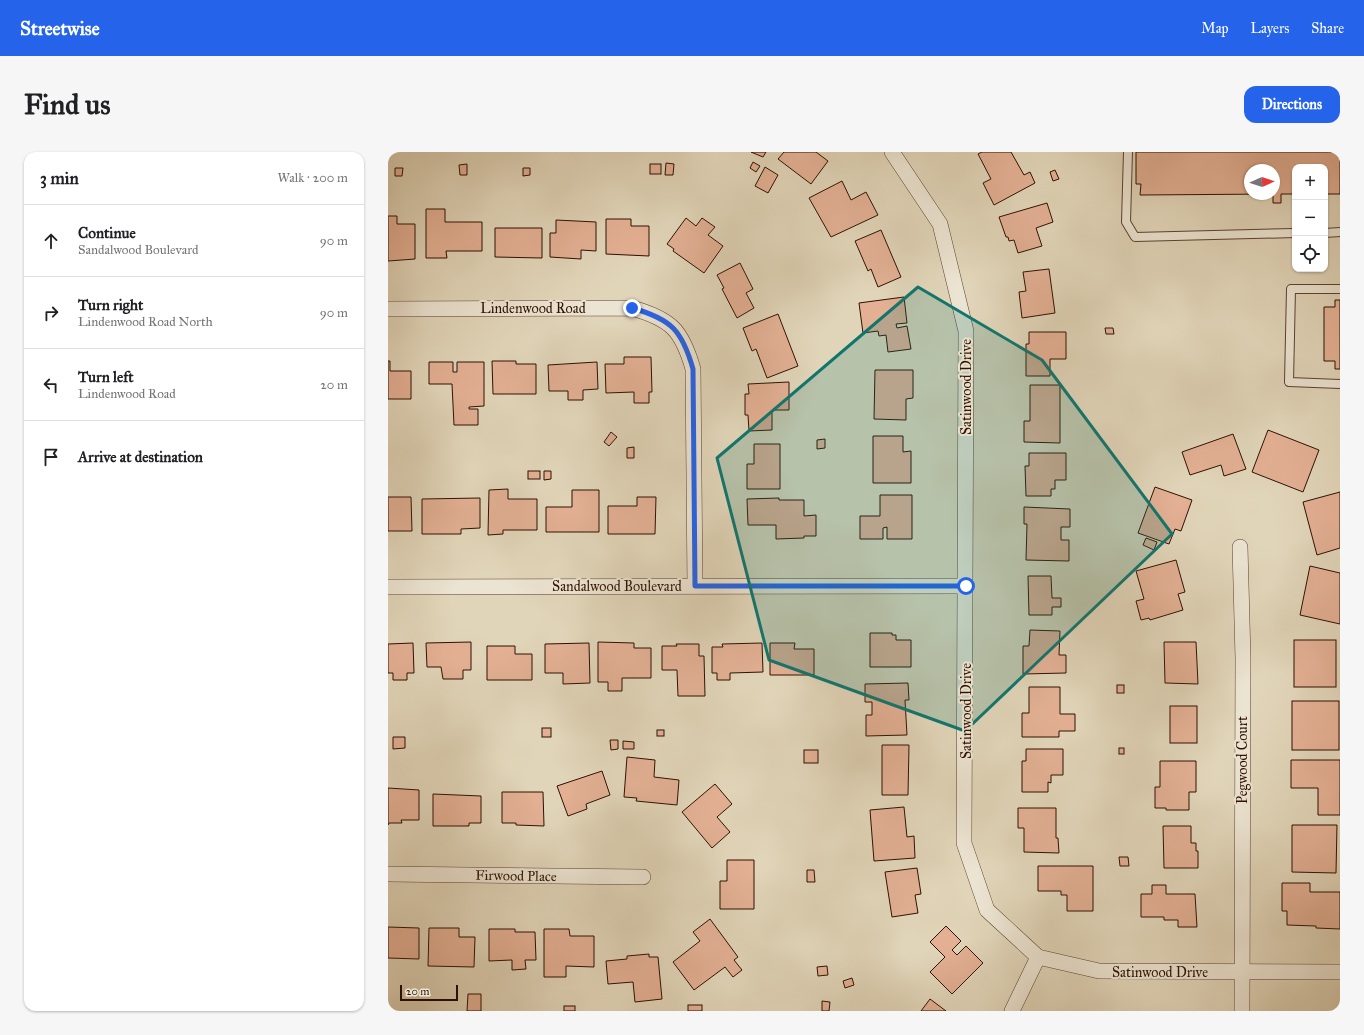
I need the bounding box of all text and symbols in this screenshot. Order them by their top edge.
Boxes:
text: Streetwise [20,17,100,40]
text: Map [1201,20,1229,37]
text: Layers [1251,20,1289,37]
text: Share [1311,20,1344,37]
button: Directions [1244,86,1340,123]
text: Find us [24,87,110,122]
north arrow [1244,164,1280,200]
map controls [1292,164,1328,272]
button: + [1292,164,1328,200]
text: 3 min [40,168,79,189]
text: Walk · 200 m [278,170,348,186]
button: − [1292,200,1328,236]
text: Continue [78,224,136,242]
icon: ahead [40,230,62,252]
text: 90 m [320,233,348,249]
button: locate [1292,236,1328,272]
text: Sandalwood Boulevard [78,242,199,258]
text: Turn right [78,296,143,314]
route end [623,299,641,317]
street label: Lindenwood Road [480,300,586,317]
icon: right [40,302,62,324]
text: 90 m [320,305,348,321]
text: Lindenwood Road North [78,314,213,330]
street label: Satinwood Drive [958,339,975,435]
text: Turn left [78,368,134,386]
icon: left [40,374,62,396]
text: 20 m [320,377,348,393]
text: Lindenwood Road [78,386,176,402]
icon: arrive [40,446,62,468]
text: Arrive at destination [78,448,203,466]
route start [957,577,975,595]
street label: Sandalwood Boulevard [552,578,682,595]
street label: Satinwood Drive [958,663,975,759]
street label: Pegwood Court [1234,716,1251,804]
street label: Firwood Place [475,867,557,885]
street label: Satinwood Drive [1112,964,1208,981]
scale bar [400,983,458,1002]
text: 20 m [406,985,429,998]

